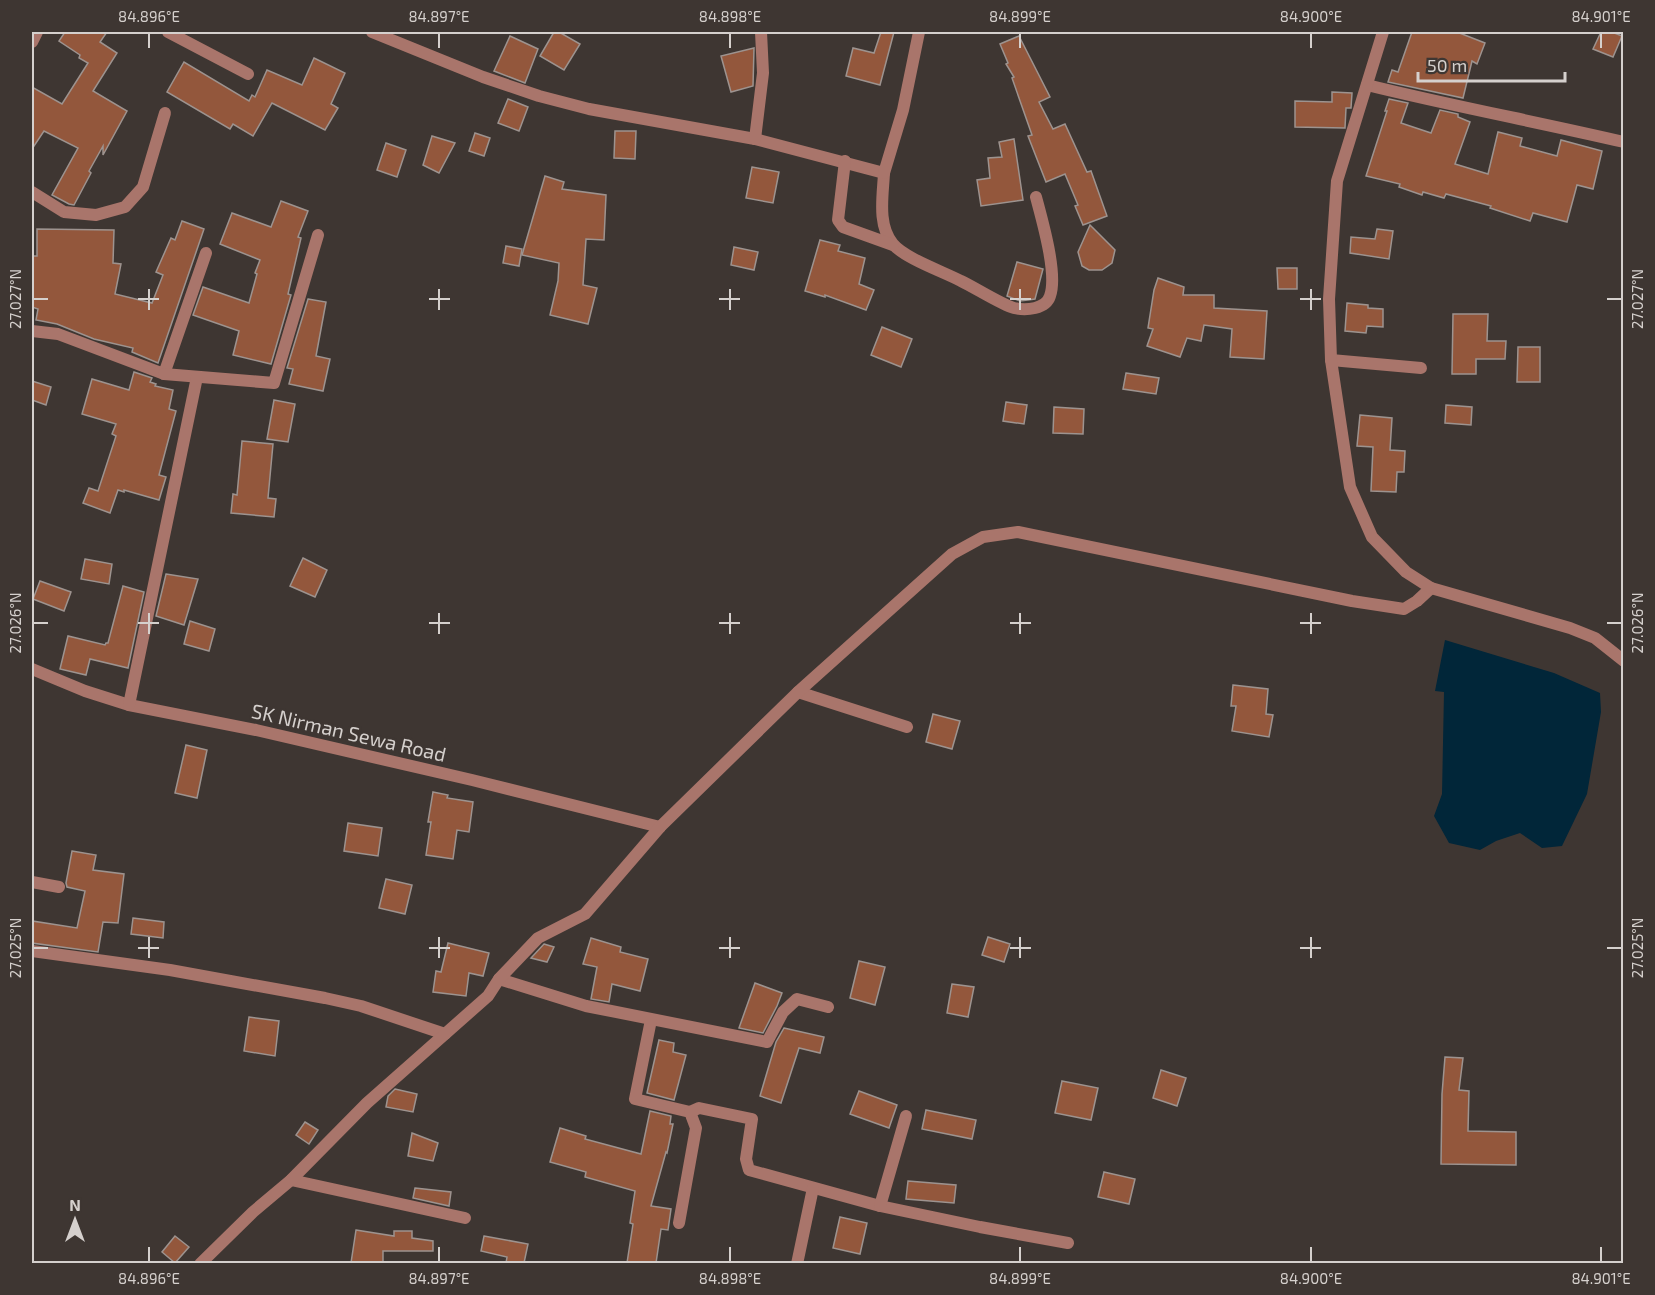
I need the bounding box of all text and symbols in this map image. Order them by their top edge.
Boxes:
text: 84.896°E [118,7,180,25]
text: 84.897°E [409,7,469,25]
text: 84.898°E [699,7,761,25]
text: 84.899°E [989,7,1051,25]
text: 84.900°E [1280,7,1342,25]
text: 84.901°E [1571,7,1631,25]
scale bar [1418,45,1565,83]
text: 50 m [1427,54,1467,76]
text: 27.027°N [6,269,24,329]
text: 27.027°N [1628,269,1646,329]
text: 27.026°N [6,593,24,653]
text: 27.026°N [1628,593,1646,653]
street label: SK Nirman Sewa Road [249,698,449,766]
text: 27.025°N [6,918,24,978]
text: 27.025°N [1628,918,1646,978]
north arrow [45,1190,105,1250]
text: N [69,1195,81,1214]
text: 84.896°E [118,1269,180,1287]
text: 84.897°E [409,1269,469,1287]
text: 84.898°E [699,1269,761,1287]
text: 84.899°E [989,1269,1051,1287]
text: 84.900°E [1280,1269,1342,1287]
text: 84.901°E [1571,1269,1631,1287]

